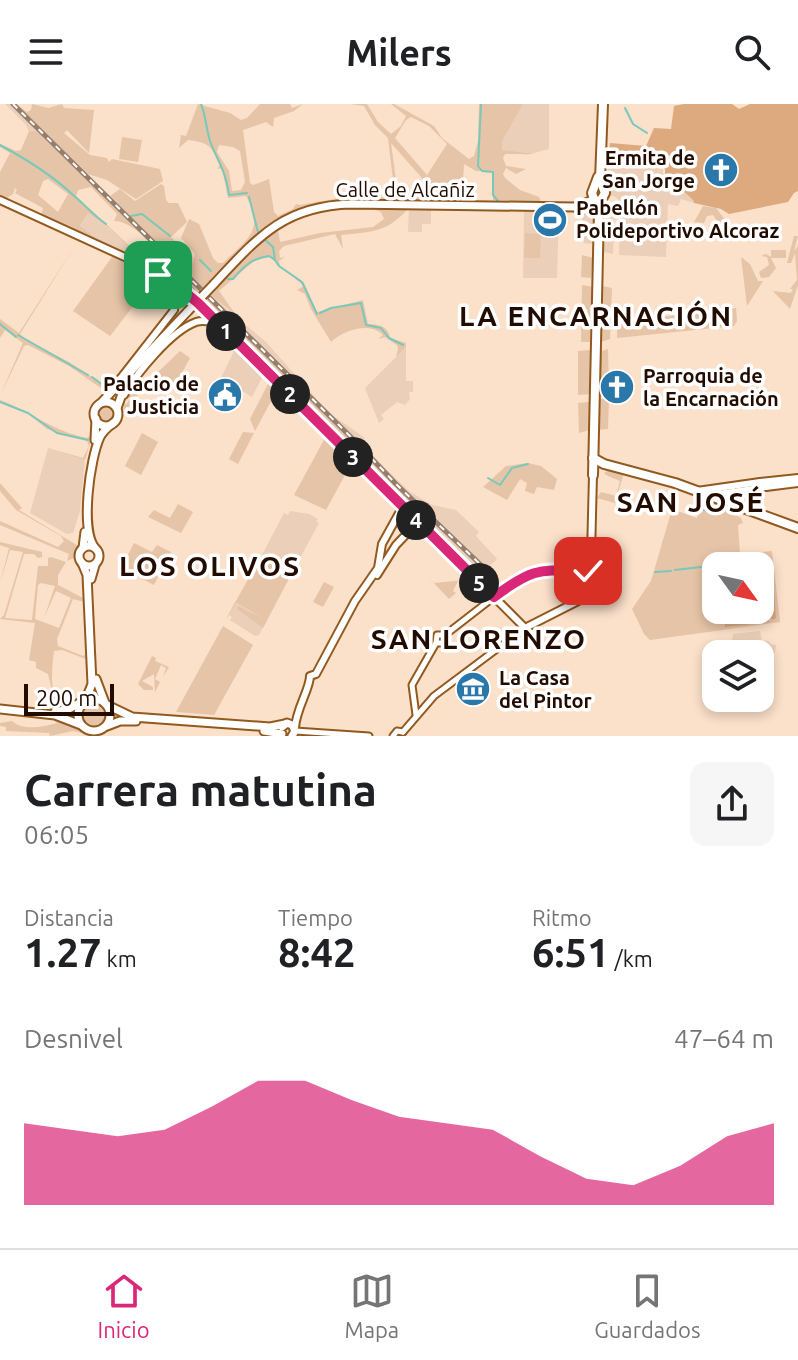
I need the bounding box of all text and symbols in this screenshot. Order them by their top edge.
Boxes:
icon: menu [24,30,68,74]
icon: search [730,30,774,74]
text: Milers [346,32,452,73]
place label: Ermita de San Jorge [602,146,695,192]
church icon: Ermita de San Jorge [702,151,740,189]
street label: Calle de Alcañiz [335,178,475,201]
place label: Pabellón Polideportivo Alcoraz [576,196,779,242]
sports icon: Pabellón Polideportivo Alcoraz [531,201,569,239]
pin [124,241,192,309]
icon: arrive [136,253,180,297]
district label: LA ENCARNACIÓN [459,300,733,331]
pin: 1 [206,311,246,351]
text: 1 [220,318,232,343]
place label: Parroquia de la Encarnación [643,364,779,410]
church icon: Parroquia de la Encarnación [598,368,636,406]
place label: Palacio de Justicia [103,372,199,418]
pin: 2 [270,374,310,414]
public building icon: Palacio de Justicia [206,376,244,414]
text: 2 [284,381,296,406]
pin: 3 [333,437,373,477]
text: 3 [347,444,359,469]
district label: SAN JOSÉ [617,485,765,517]
pin: 4 [396,500,436,540]
text: 4 [410,507,422,532]
pin [554,537,622,605]
icon: check [566,549,610,593]
district label: LOS OLIVOS [119,550,301,581]
north arrow [702,552,774,624]
map controls [702,552,774,712]
pin: 5 [459,563,499,603]
text: 5 [473,570,485,595]
district label: SAN LORENZO [371,623,587,654]
button: layers [702,640,774,712]
place label: La Casa del Pintor [499,666,593,712]
museum icon: La Casa del Pintor [454,670,492,708]
scale bar [24,680,114,716]
text: 200 m [36,685,97,710]
button: share [690,762,774,846]
text: Carrera matutina [24,765,377,814]
text: 06:05 [24,820,89,849]
text: Distancia [24,905,114,930]
text: Tiempo [278,905,353,930]
text: Ritmo [532,905,592,930]
text: 1.27 [24,930,102,975]
text: 8:42 [278,930,356,975]
text: 6:51 [532,930,610,975]
text: km [102,946,137,971]
text: /km [610,946,653,971]
text: Desnivel [24,1024,123,1053]
text: 47–64 m [674,1024,774,1053]
tab: Inicio [98,1269,150,1342]
tab: Mapa [345,1269,399,1342]
tab: Guardados [594,1269,700,1342]

